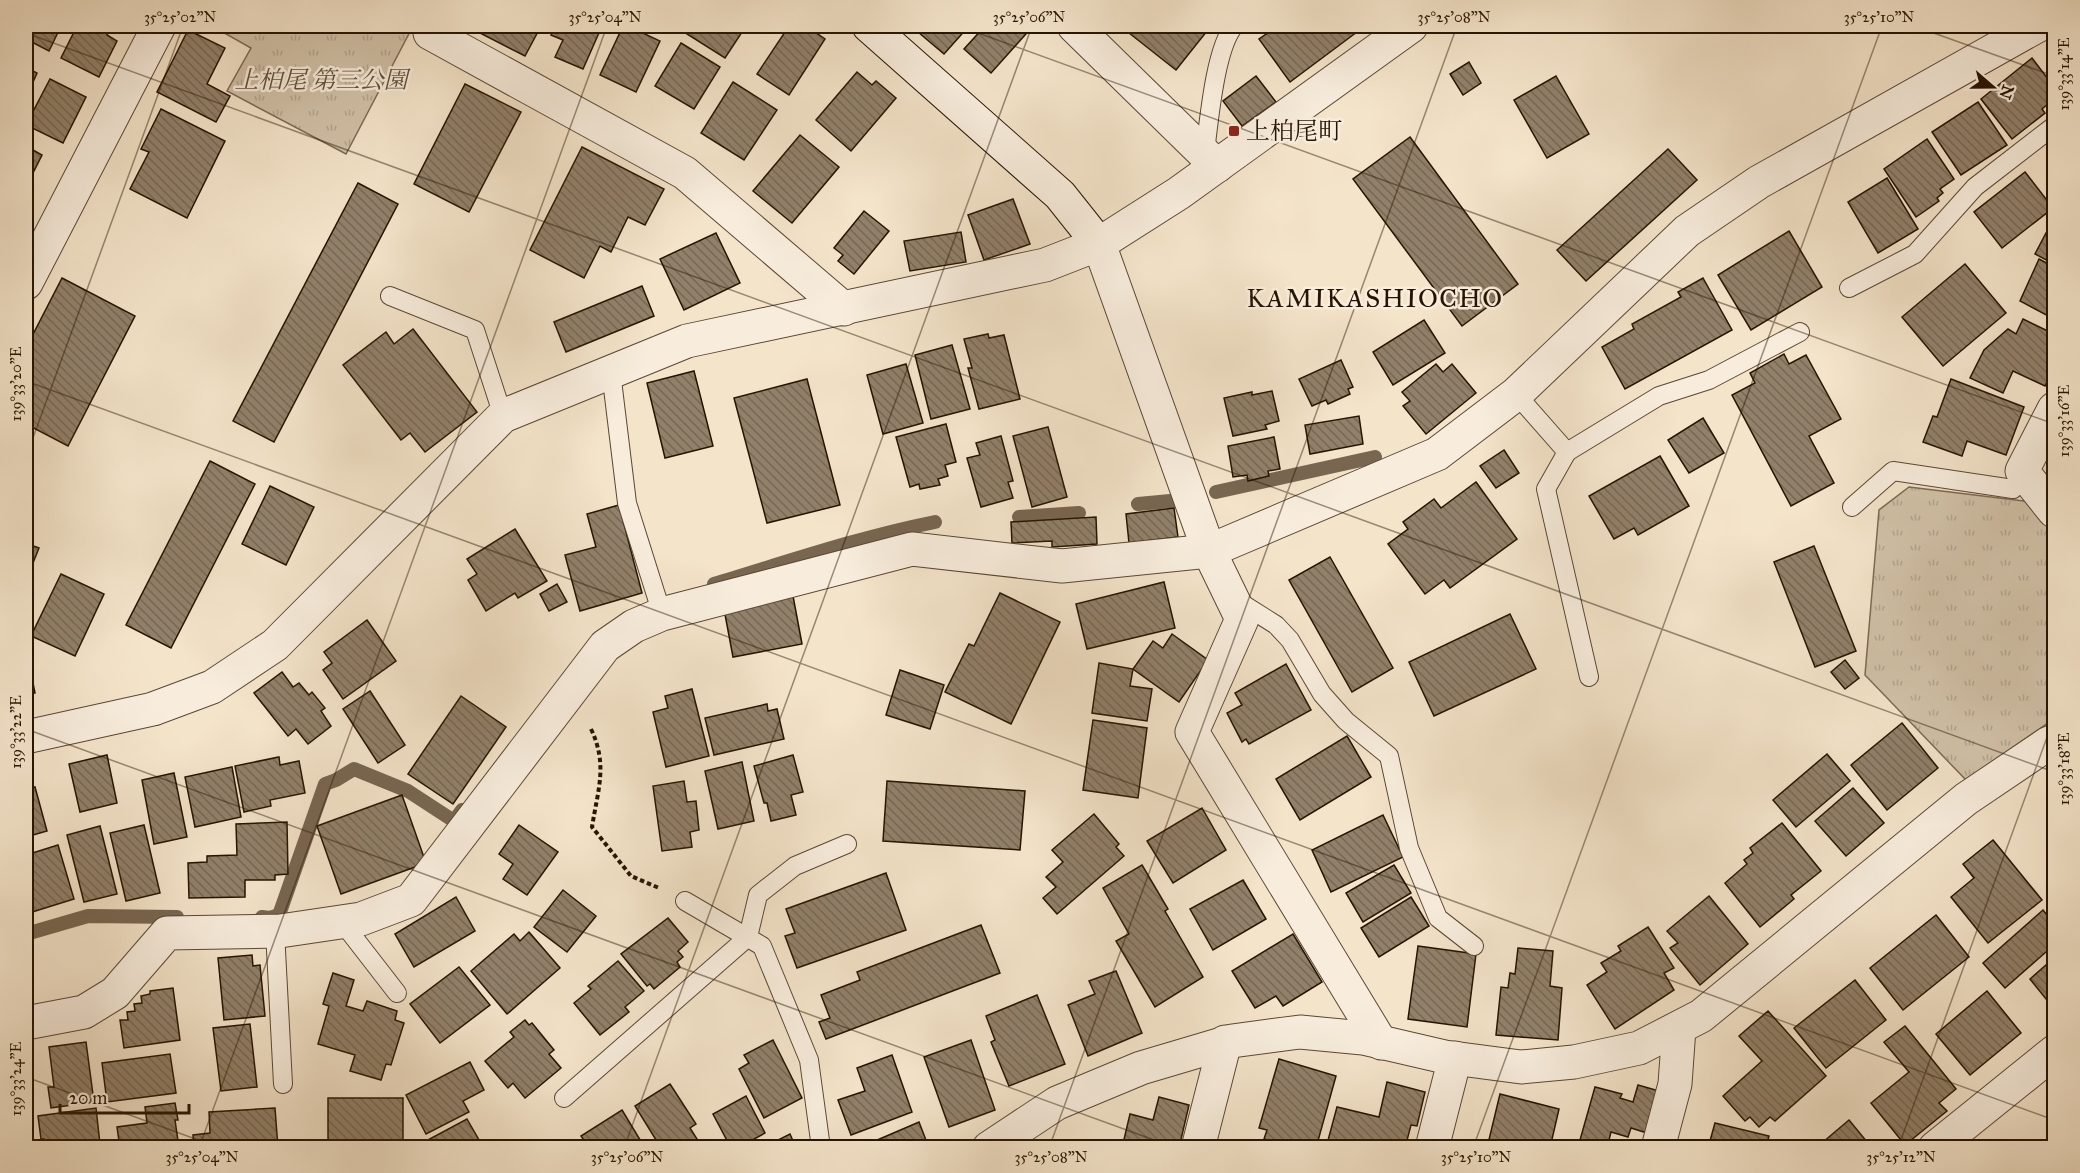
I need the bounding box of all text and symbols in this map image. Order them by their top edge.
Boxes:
text: 35°25'02"N [144,8,216,26]
text: 35°25'04"N [568,8,642,26]
text: 35°25'06"N [993,8,1066,26]
text: 35°25'08"N [1418,8,1491,26]
text: 35°25'10"N [1844,8,1915,26]
text: 139°33'14"E [2055,37,2073,111]
north arrow [1963,57,2023,117]
park label: 上柏尾 第三公園 [234,65,412,95]
text: N [1995,82,2018,102]
place label: 上柏尾町 [1246,116,1342,146]
marker: 上柏尾町 [1227,124,1241,138]
district label: KAMIKASHIOCHO [1246,282,1504,314]
text: 139°33'20"E [7,346,25,422]
text: 139°33'16"E [2055,385,2073,457]
text: 139°33'22"E [7,695,25,769]
text: 139°33'18"E [2055,732,2073,805]
text: 139°33'24"E [7,1041,25,1116]
scale bar [60,1077,189,1115]
text: 20 m [69,1087,107,1109]
text: 35°25'04"N [165,1148,239,1166]
text: 35°25'06"N [591,1148,664,1166]
text: 35°25'08"N [1015,1148,1088,1166]
text: 35°25'10"N [1441,1148,1512,1166]
text: 35°25'12"N [1866,1148,1936,1166]

